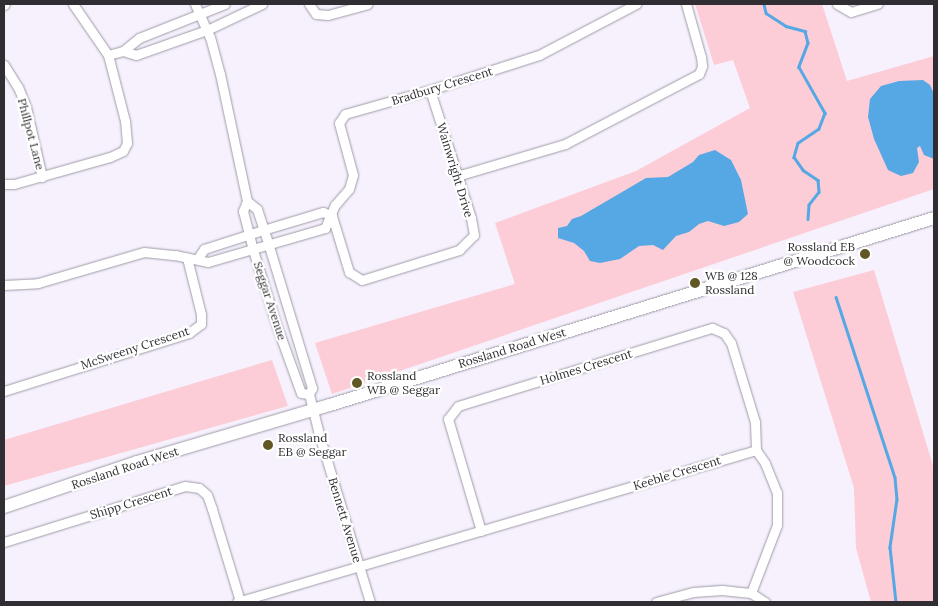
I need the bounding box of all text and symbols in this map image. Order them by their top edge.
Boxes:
street label: Bradbury Crescent [390,64,494,108]
street label: Phillpot Lane [15,97,47,171]
street label: Wainwright Drive [434,121,476,219]
place label: Rossland EB @ Woodcock [783,240,855,268]
marker: Rossland EB @ Woodcock [859,248,871,260]
street label: Seggar Avenue [251,260,289,342]
place label: WB @ 128 Rossland [705,269,758,297]
marker: WB @ 128 Rossland [689,277,701,289]
street label: McSweeny Crescent [79,324,191,372]
street label: Rossland Road West [456,325,568,371]
street label: Holmes Crescent [538,346,634,388]
place label: Rossland WB @ Seggar [367,369,440,397]
marker: Rossland WB @ Seggar [351,377,363,389]
place label: Rossland EB @ Seggar [278,431,347,459]
marker: Rossland EB @ Seggar [262,439,274,451]
street label: Rossland Road West [70,444,180,492]
street label: Keeble Crescent [631,453,723,493]
street label: Bennett Avenue [325,476,365,564]
street label: Shipp Crescent [88,484,174,522]

